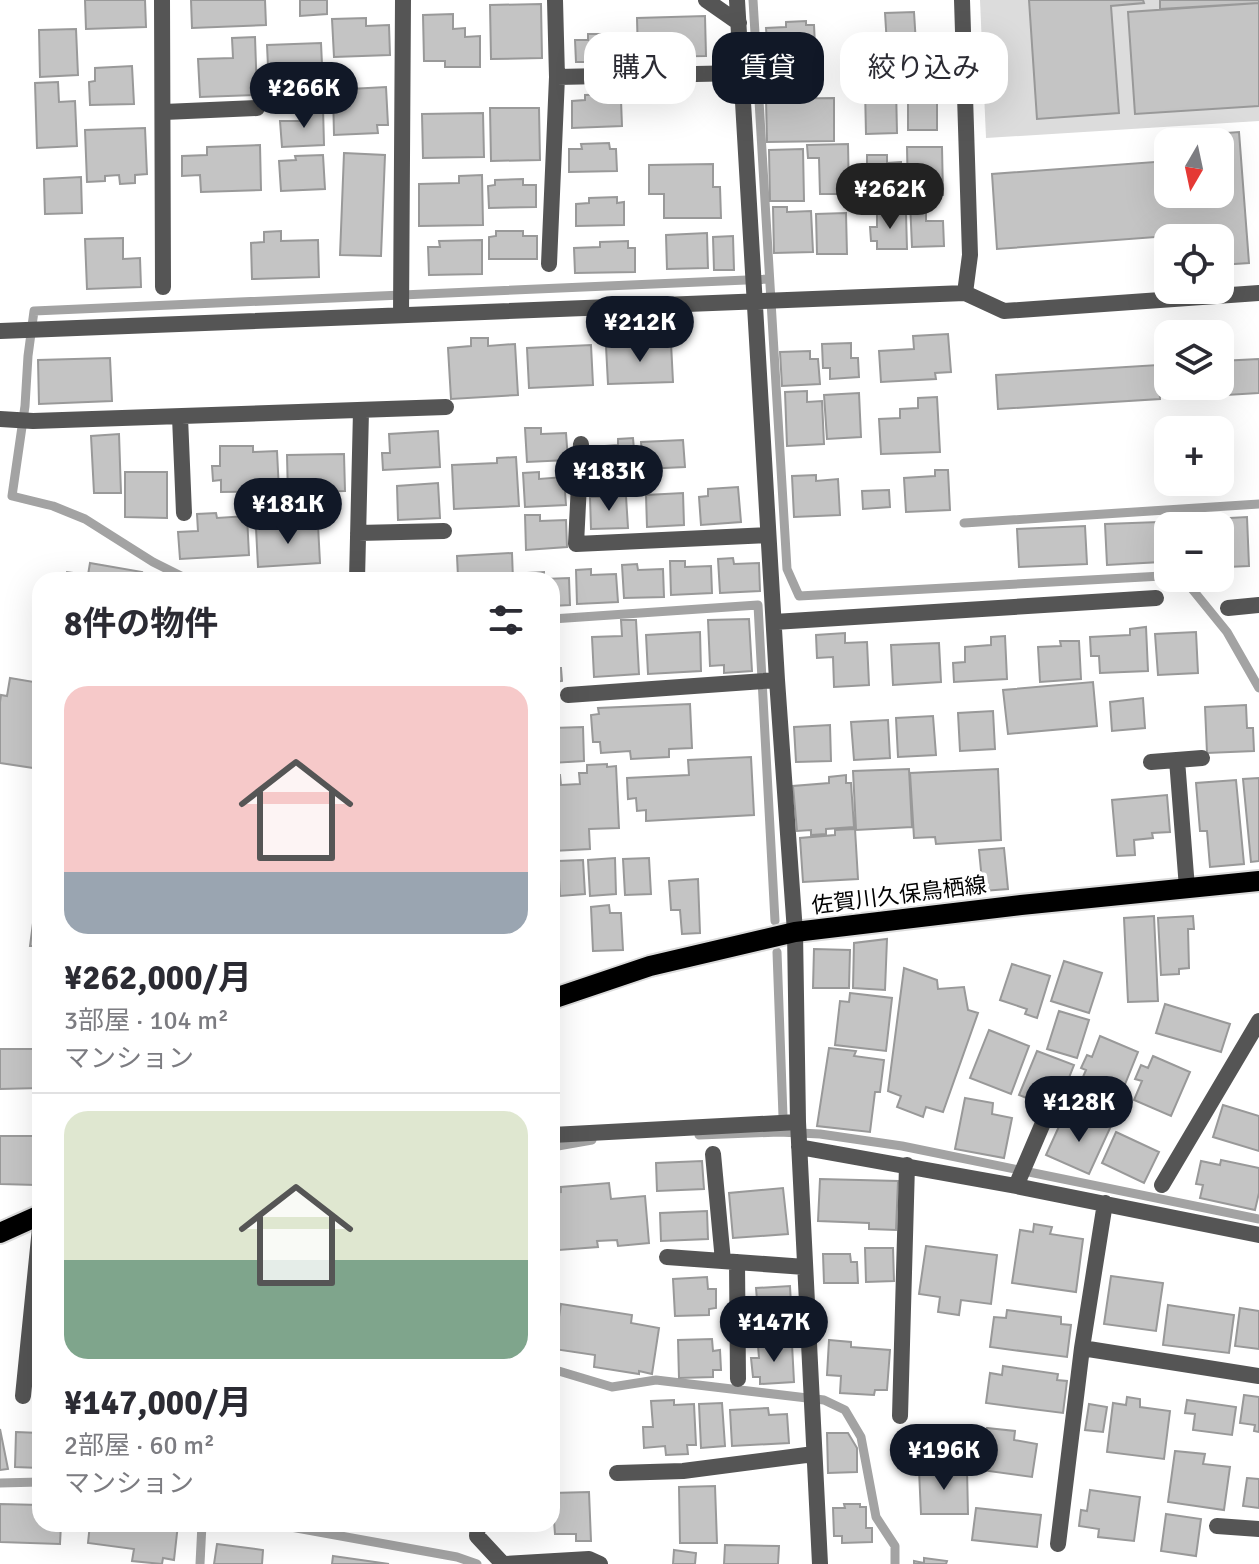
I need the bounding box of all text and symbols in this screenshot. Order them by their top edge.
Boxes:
chip: 購入 [584,32,696,104]
chip: 賃貸 [712,32,824,104]
chip: 絞り込み [840,32,1008,104]
pin: ¥266K [248,62,360,130]
text: ¥266K [268,72,340,104]
north arrow [1154,128,1234,208]
map controls [1154,128,1234,592]
pin: ¥262K [834,163,946,231]
text: ¥262K [854,173,926,205]
button: locate [1154,224,1234,304]
pin: ¥212K [584,296,696,364]
text: ¥212K [604,306,676,338]
button: layers [1154,320,1234,400]
button: + [1154,416,1234,496]
pin: ¥183K [553,445,665,513]
text: ¥183K [573,455,645,487]
pin: ¥181K [232,478,344,546]
text: ¥181K [252,488,324,520]
button: − [1154,512,1234,592]
icon: filters [484,598,528,642]
text: 8件の物件 [64,603,218,645]
icon: home [224,738,368,882]
street label: 佐賀川久保鳥栖線 [810,871,988,919]
text: ¥262,000/月 [64,957,252,999]
text: 3部屋 · 104 m² [64,1005,229,1037]
text: マンション [64,1043,194,1075]
pin: ¥128K [1023,1076,1135,1144]
text: ¥128K [1043,1086,1115,1118]
icon: home [224,1163,368,1307]
pin: ¥147K [718,1296,830,1364]
text: ¥147K [738,1306,810,1338]
text: ¥147,000/月 [64,1382,252,1424]
pin: ¥196K [888,1424,1000,1492]
text: 2部屋 · 60 m² [64,1430,215,1462]
text: ¥196K [908,1434,980,1466]
text: マンション [64,1468,194,1500]

